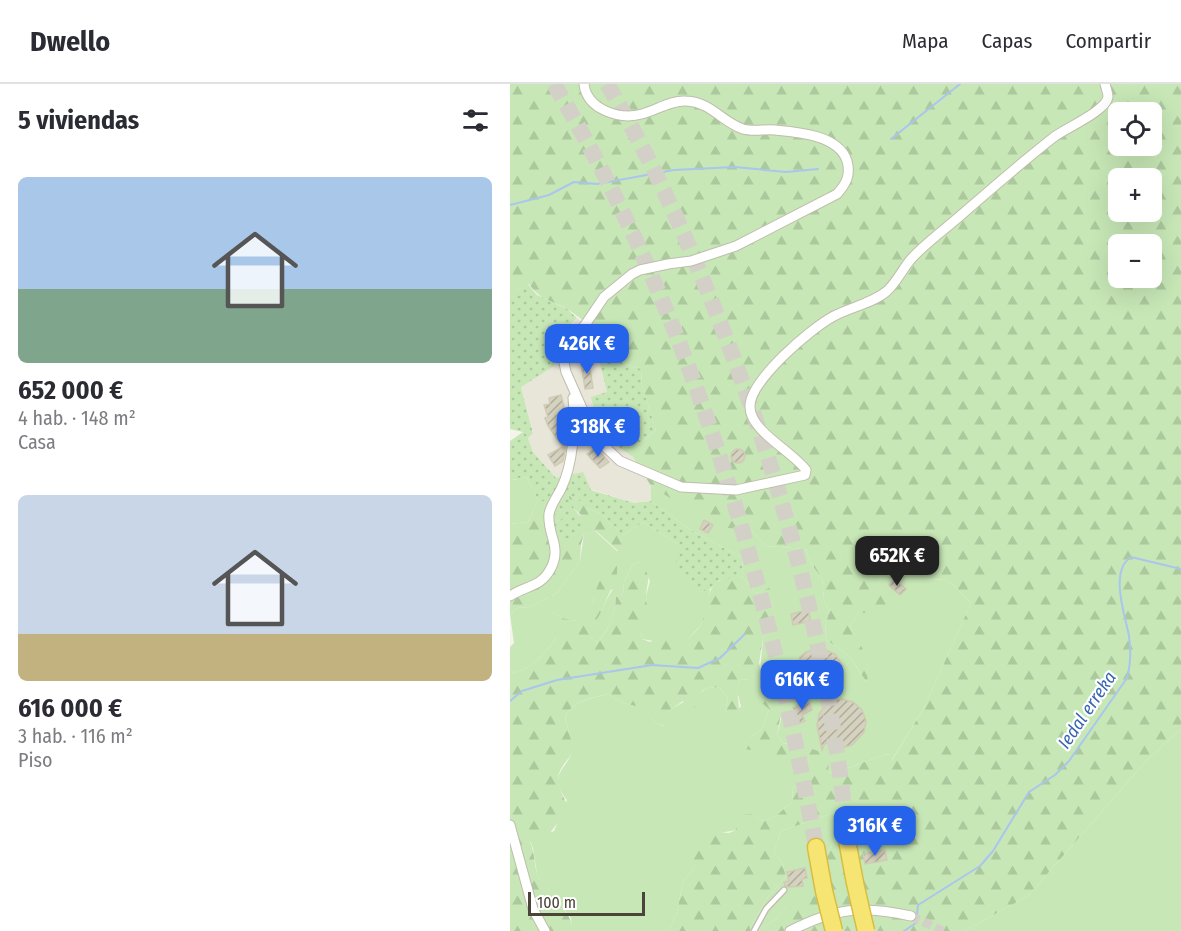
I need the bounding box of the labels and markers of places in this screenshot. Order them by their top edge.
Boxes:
pin: 426K € [538,324,636,375]
pin: 318K € [549,407,647,458]
pin: 652K € [848,536,946,587]
pin: 616K € [753,660,851,711]
pin: 316K € [826,806,924,857]

